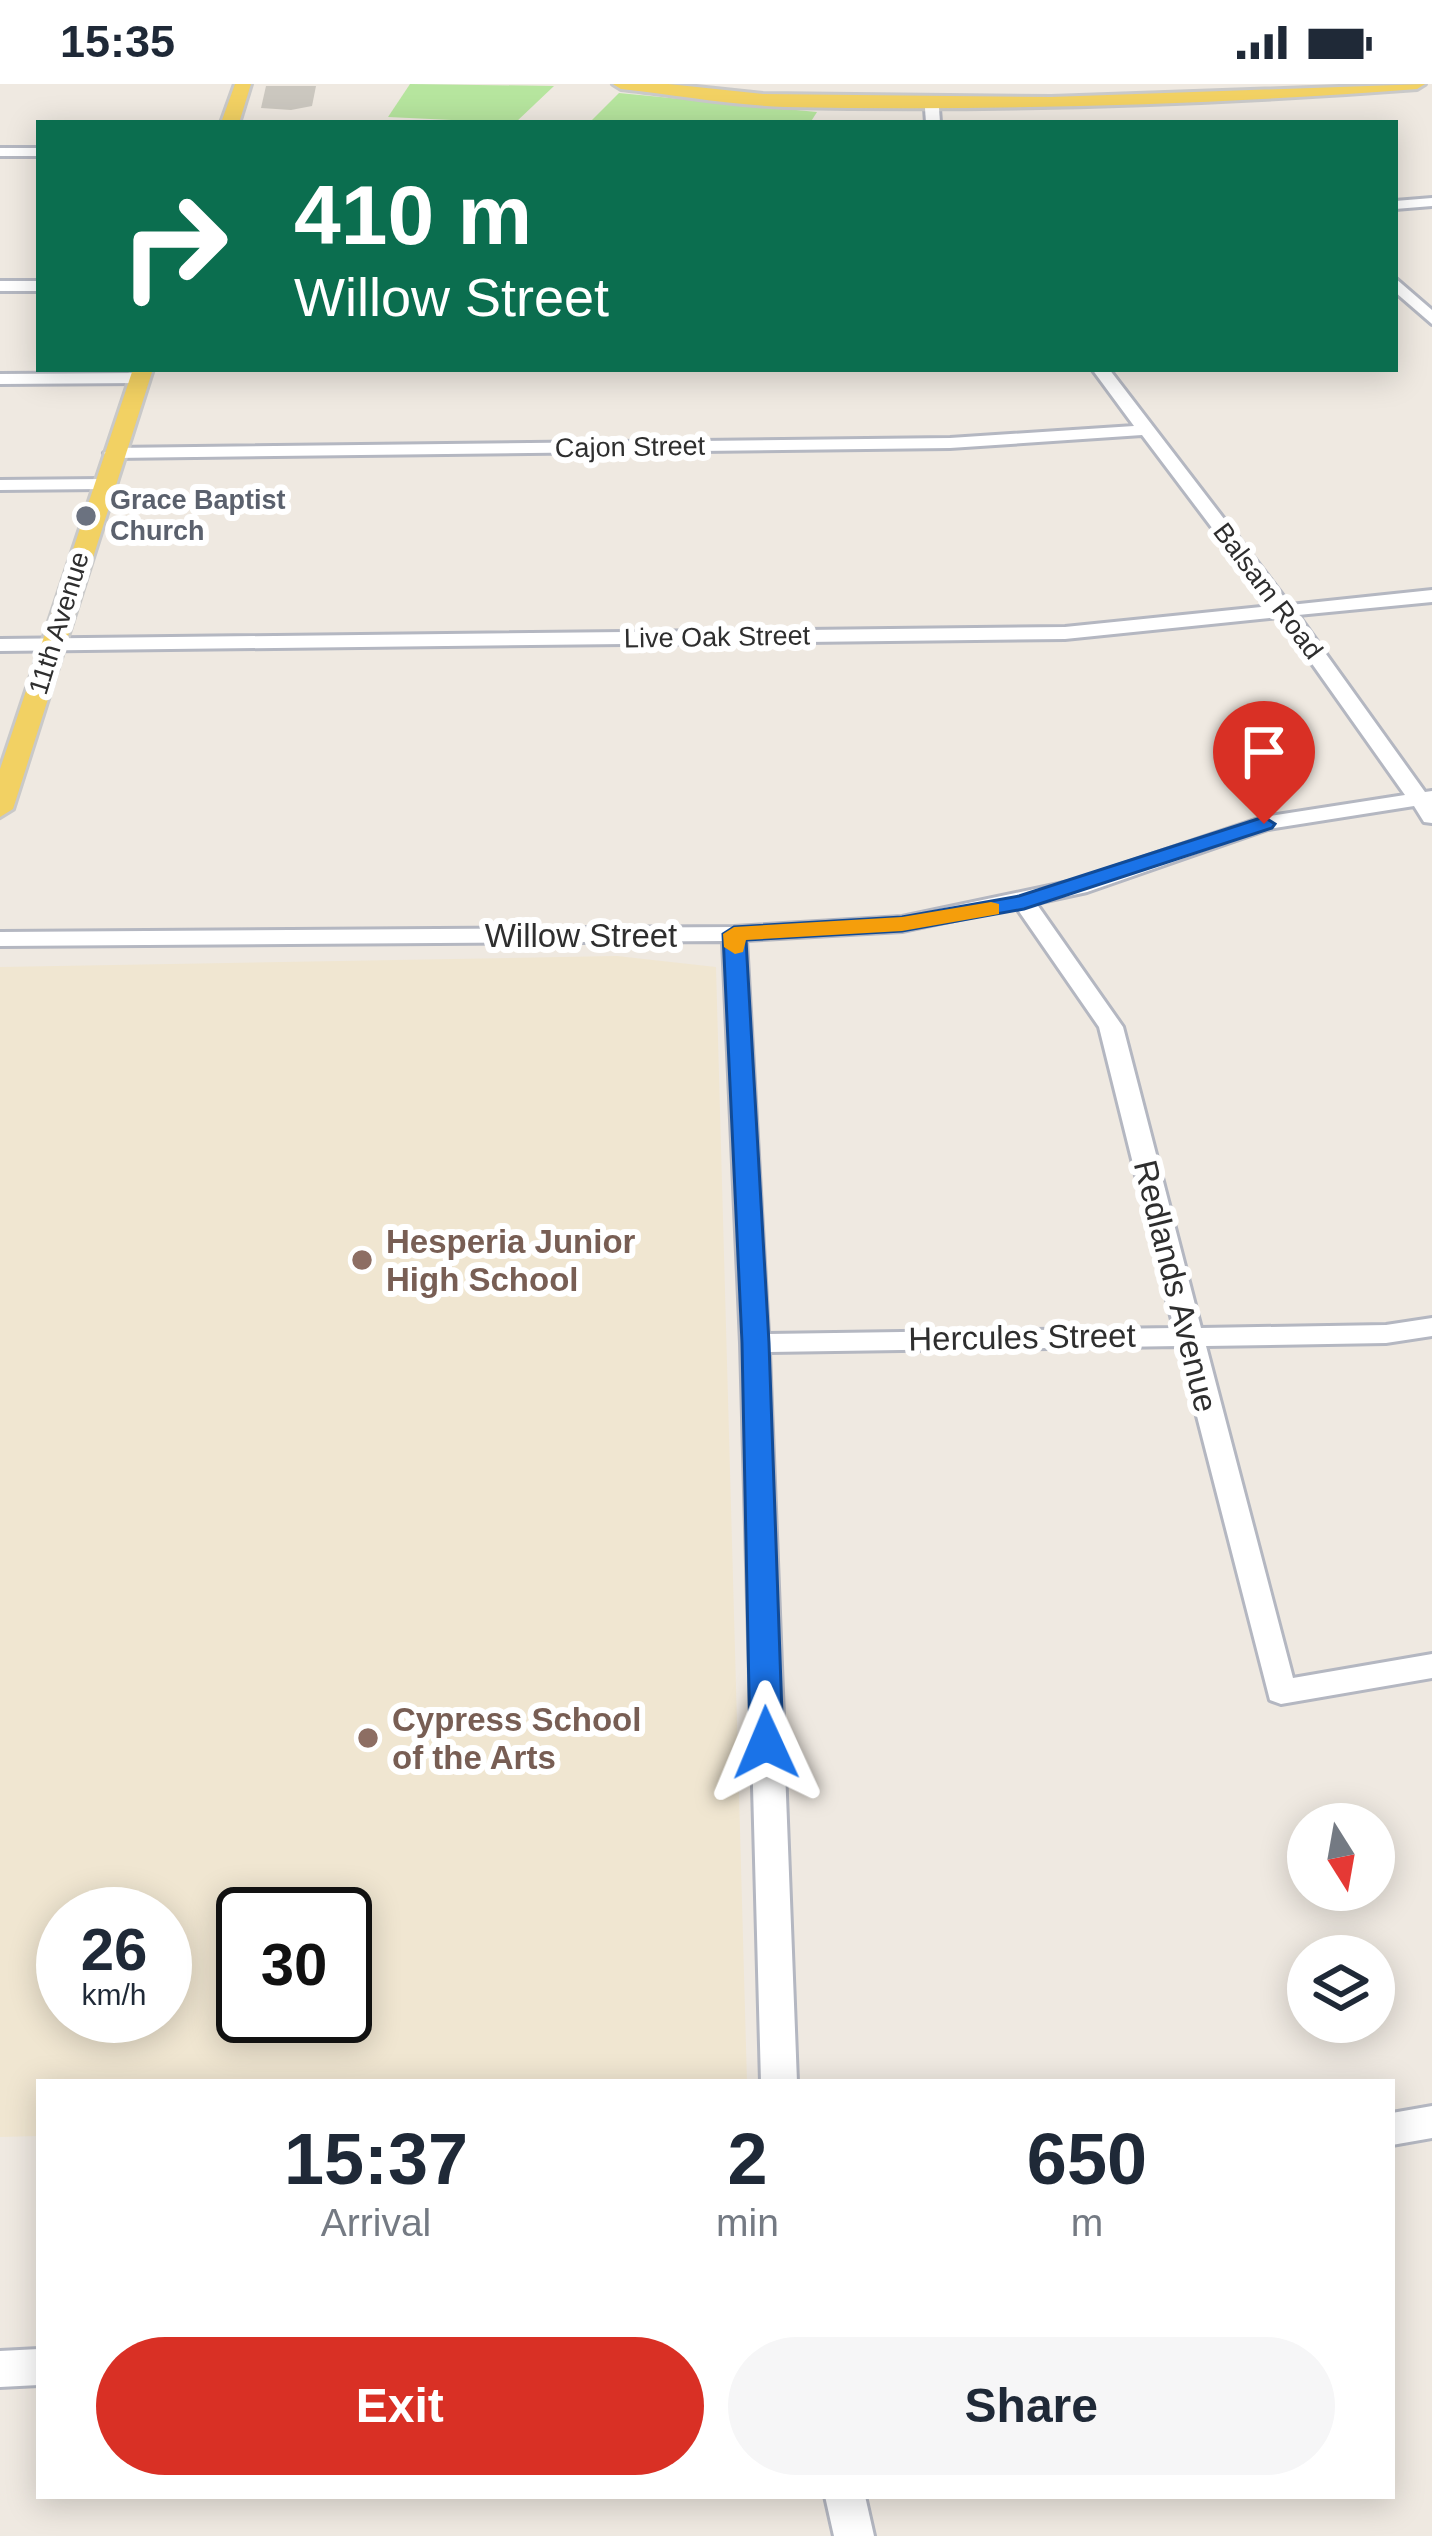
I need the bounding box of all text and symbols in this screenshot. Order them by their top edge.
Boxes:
text: 15:35 [60,16,175,67]
icon: right [96,168,252,324]
text: 410 m [294,168,532,262]
text: Willow Street [294,267,609,327]
street label: Cajon Street [555,431,706,463]
place label: Grace Baptist Church [110,485,286,546]
marker: Grace Baptist Church [73,503,99,529]
street label: Balsam Road [1207,517,1329,665]
street label: 11th Avenue [23,548,95,698]
street label: Live Oak Street [624,620,811,654]
pin [1213,701,1315,824]
icon: arrive [1231,719,1297,785]
street label: Willow Street [485,917,677,954]
street label: Redlands Avenue [1127,1156,1225,1416]
place label: Hesperia Junior High School [386,1223,636,1298]
marker: Hesperia Junior High School [349,1247,375,1273]
street label: Hercules Street [908,1317,1136,1357]
position arrow [703,1680,829,1806]
place label: Cypress School of the Arts [392,1701,641,1776]
marker: Cypress School of the Arts [355,1725,381,1751]
north arrow [1287,1803,1395,1911]
map controls [1287,1803,1395,2043]
speed limit sign: 30 [216,1887,372,2043]
text: 26 [81,1916,147,1983]
button: layers [1287,1935,1395,2043]
text: km/h [81,1978,147,2011]
text: 15:37 [284,2119,468,2199]
text: 2 [727,2119,768,2199]
text: 650 [1027,2119,1147,2199]
text: Arrival [321,2201,431,2244]
text: min [716,2201,779,2244]
text: m [1071,2201,1103,2244]
button: Exit [96,2337,704,2475]
button: Share [728,2337,1335,2475]

